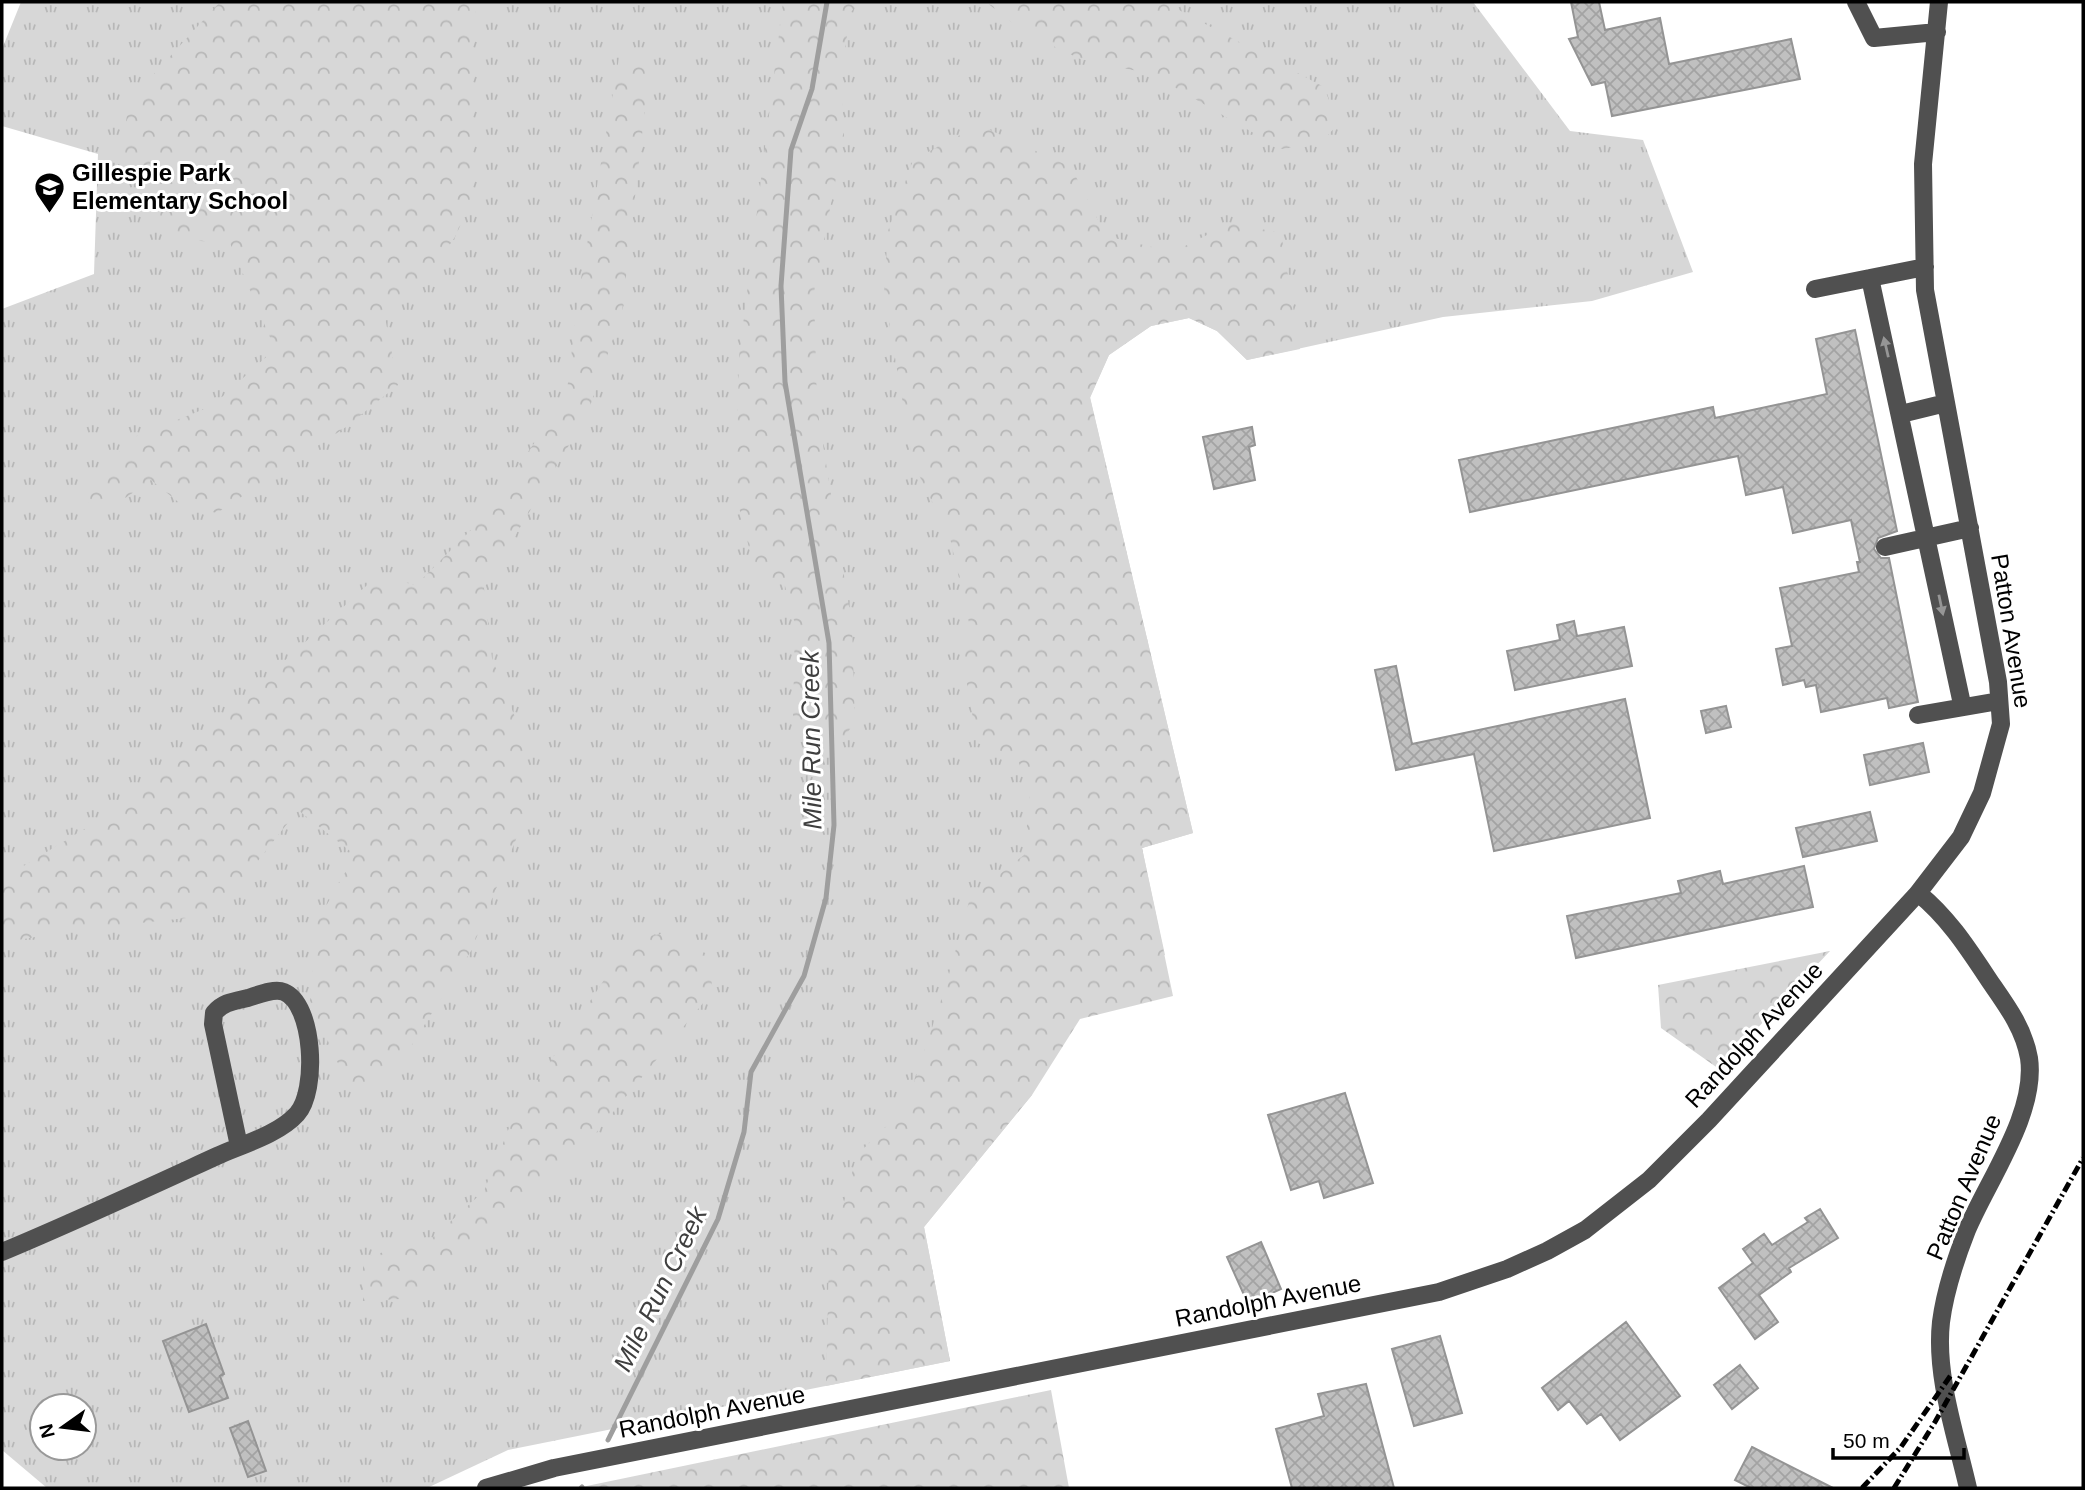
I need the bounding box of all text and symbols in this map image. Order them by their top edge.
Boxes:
place label: Gillespie Park Elementary School [72,159,288,214]
school or university icon: Gillespie Park Elementary School [32,170,66,214]
one-way arrow [1880,336,1891,358]
street label: Patton Avenue [1986,552,2037,710]
one-way arrow [1935,594,1946,616]
water label: Mile Run Creek [794,648,828,830]
street label: Randolph Avenue [1679,956,1828,1113]
street label: Patton Avenue [1921,1110,2006,1264]
water label: Mile Run Creek [607,1200,714,1376]
street label: Randolph Avenue [1173,1269,1363,1332]
street label: Randolph Avenue [617,1380,807,1443]
north arrow [28,1392,98,1462]
scale bar [1833,1416,1964,1460]
text: N [35,1422,59,1440]
text: 50 m [1843,1429,1890,1452]

